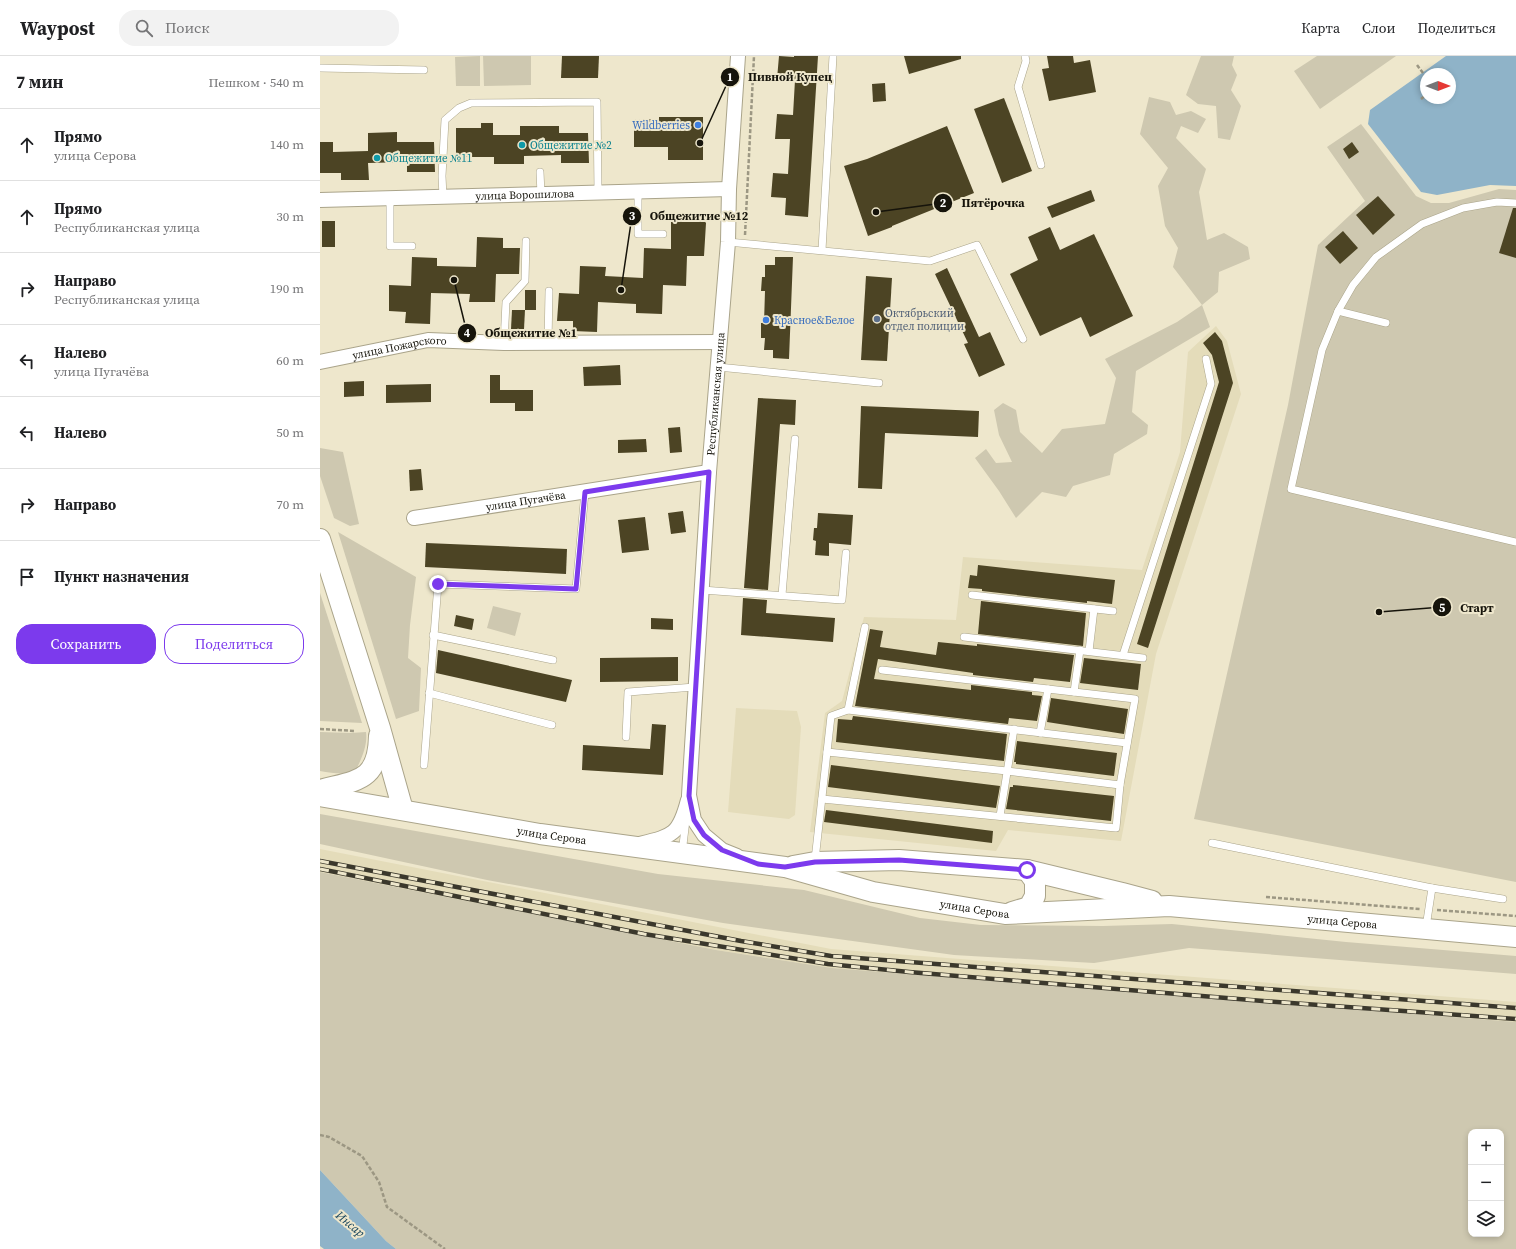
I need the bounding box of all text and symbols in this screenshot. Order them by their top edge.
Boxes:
search box [119,10,399,46]
text: Waypost [20,15,95,41]
icon: search [133,17,155,39]
text: Поиск [165,17,210,38]
text: Карта [1301,18,1340,38]
text: Слои [1362,18,1396,38]
text: Поделиться [1418,18,1496,38]
callout: Пивной Купец [720,65,841,89]
north arrow [1420,68,1456,104]
text: 1 [727,69,733,85]
text: Пивной Купец [748,69,832,85]
text: 7 мин [16,70,64,94]
text: Пешком · 540 m [209,74,304,91]
place label: Wildberries [632,118,690,133]
marker: Wildberries [693,120,703,130]
text: Прямо [54,126,102,147]
icon: ahead [16,134,38,156]
text: 140 m [270,136,304,153]
place label: Общежитие №2 [530,138,612,153]
marker: Общежитие №2 [517,140,527,150]
text: улица Серова [54,147,136,164]
place label: Общежитие №11 [385,151,472,166]
marker: Общежитие №11 [372,153,382,163]
street label: улица Ворошилова [475,186,575,204]
callout: Пятёрочка [933,191,1032,215]
text: 2 [940,195,947,211]
text: Пятёрочка [961,195,1025,211]
text: Прямо [54,198,102,219]
callout: Общежитие №12 [622,204,757,228]
icon: ahead [16,206,38,228]
text: 30 m [276,208,304,225]
text: 3 [629,208,636,224]
text: Общежитие №12 [650,208,749,224]
text: Республиканская улица [54,219,200,236]
text: Направо [54,270,116,291]
icon: right [16,278,38,300]
text: 190 m [270,280,304,297]
text: Республиканская улица [54,291,200,308]
place label: Октябрьский отдел полиции [885,306,964,334]
place label: Красное&Белое [774,313,855,328]
marker: Октябрьский отдел полиции [872,314,882,324]
marker: Красное&Белое [761,315,771,325]
callout: Общежитие №1 [457,321,585,345]
text: 4 [464,325,471,341]
text: Общежитие №1 [485,325,577,341]
street label: Республиканская улица [703,331,729,456]
street label: улица Пожарского [351,333,447,363]
text: Налево [54,342,107,363]
icon: left [16,350,38,372]
text: 60 m [276,352,304,369]
text: улица Пугачёва [54,363,149,380]
icon: left [16,422,38,444]
text: Налево [54,422,107,443]
text: 50 m [276,424,304,441]
street label: улица Пугачёва [485,487,567,515]
icon: right [16,494,38,516]
text: Направо [54,494,116,515]
text: 70 m [276,496,304,513]
icon: arrive [16,566,38,588]
text: Пункт назначения [54,566,189,587]
route end [429,575,447,593]
callout: Старт [1432,595,1502,619]
text: 5 [1439,600,1446,616]
text: Старт [1460,600,1494,616]
button: Сохранить [16,624,156,664]
button: Поделиться [164,624,304,664]
street label: улица Серова [516,823,588,848]
route start [1018,861,1036,879]
street label: улица Серова [939,896,1010,922]
street label: улица Серова [1307,911,1378,933]
map controls [1468,1129,1504,1237]
button: + [1468,1129,1504,1165]
button: − [1468,1165,1504,1201]
button: layers [1468,1201,1504,1237]
water label: Инсар [331,1207,368,1241]

